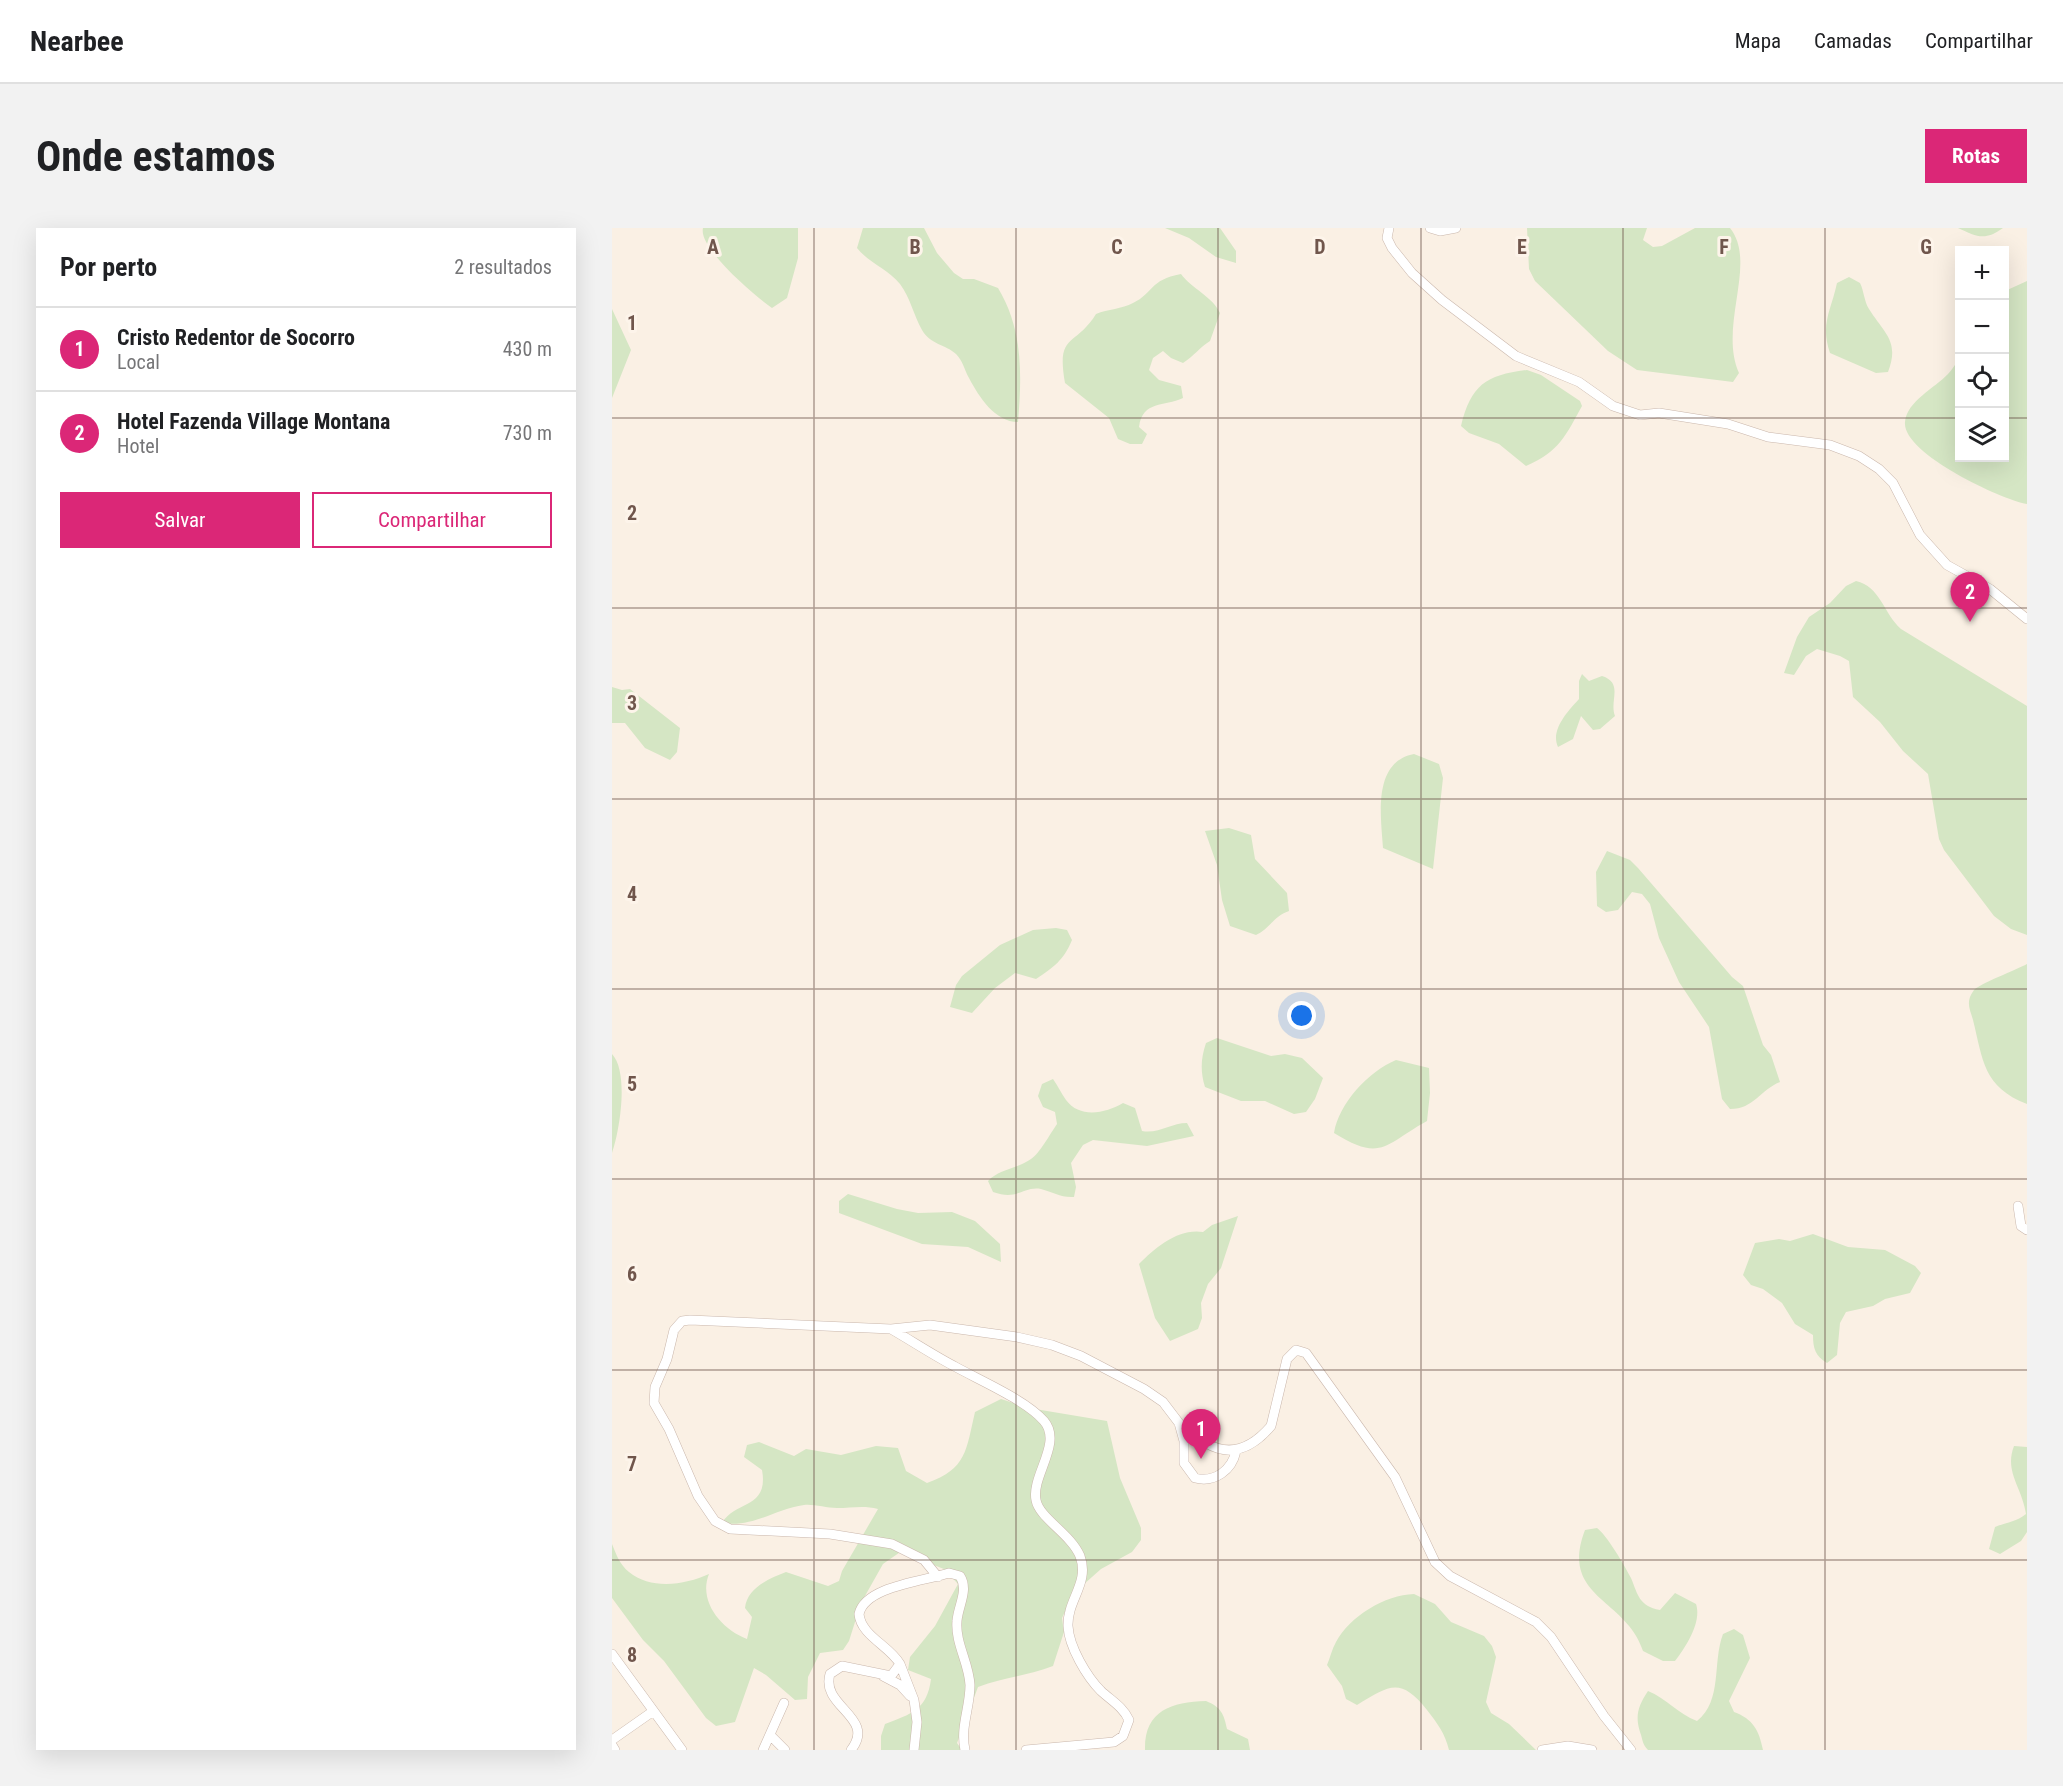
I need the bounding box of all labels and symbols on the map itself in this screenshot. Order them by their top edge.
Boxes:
text: A [707,235,719,259]
text: B [909,235,921,259]
text: C [1111,235,1123,259]
text: D [1314,235,1326,259]
text: E [1517,235,1527,259]
text: F [1719,235,1729,259]
text: G [1920,235,1932,259]
text: 1 [627,311,637,335]
text: 2 [627,501,637,525]
pin: 2 [1950,572,1990,622]
text: 3 [627,691,637,715]
text: 4 [627,882,637,906]
your location [1287,1001,1316,1030]
text: 5 [627,1072,637,1096]
text: 6 [627,1262,637,1286]
pin: 1 [1182,1410,1220,1459]
text: 7 [627,1452,637,1476]
text: 8 [627,1643,637,1667]

